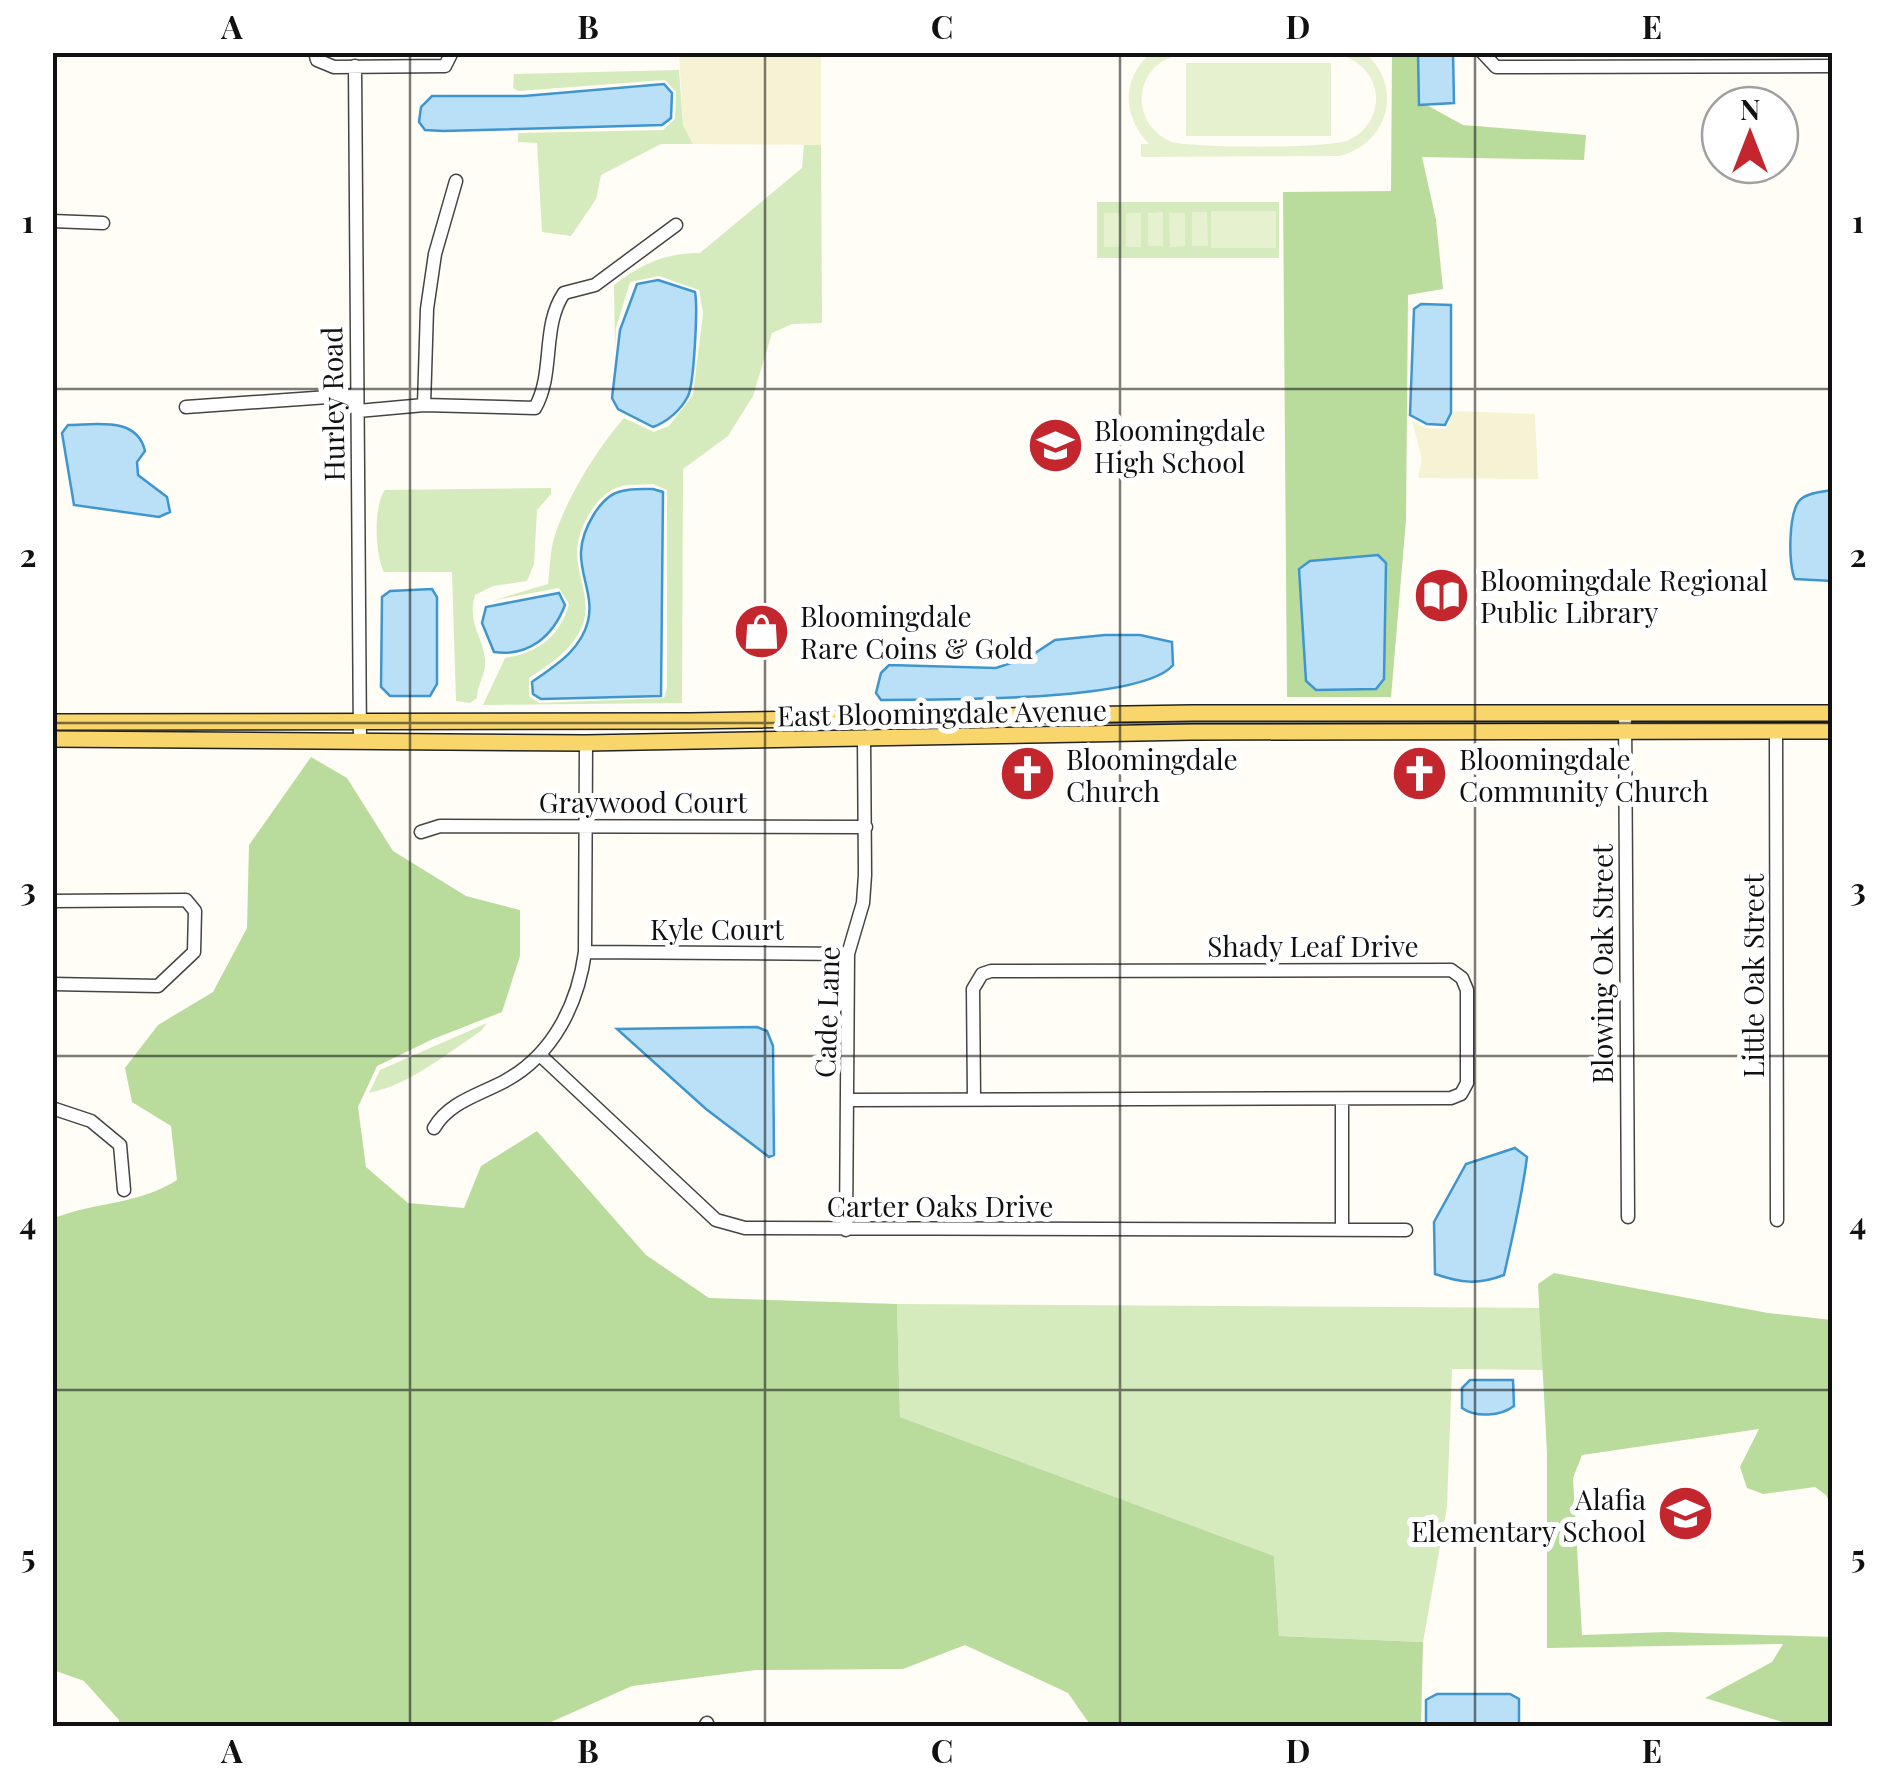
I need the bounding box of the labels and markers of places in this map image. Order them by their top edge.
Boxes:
place label: Bloomingdale High School [1094,411,1266,480]
school or university icon: Bloomingdale High School [1025,415,1085,475]
place label: Bloomingdale Regional Public Library [1480,561,1768,630]
library icon: Bloomingdale Regional Public Library [1411,565,1471,625]
place label: Bloomingdale Rare Coins & Gold [800,597,1033,666]
shop icon: Bloomingdale Rare Coins & Gold [731,601,791,661]
place label: Bloomingdale Church [1066,740,1238,809]
place label: Bloomingdale Community Church [1459,740,1709,809]
church icon: Bloomingdale Church [997,744,1057,804]
church icon: Bloomingdale Community Church [1390,744,1450,804]
place label: Alafia Elementary School [1411,1480,1646,1549]
school or university icon: Alafia Elementary School [1655,1484,1715,1544]

